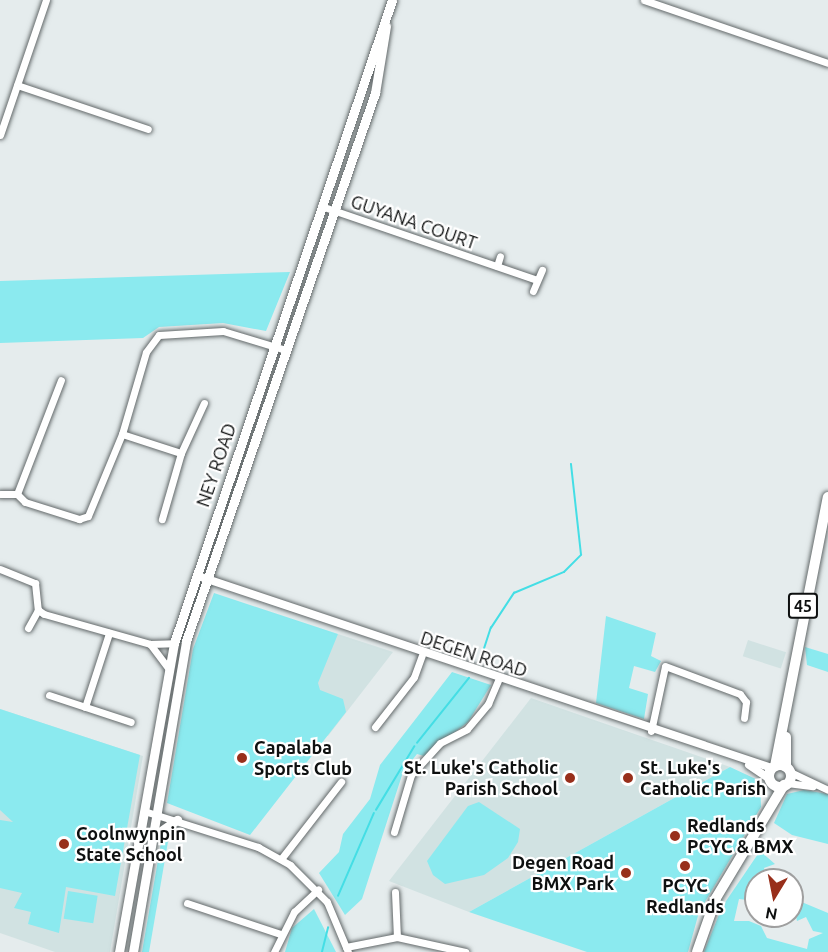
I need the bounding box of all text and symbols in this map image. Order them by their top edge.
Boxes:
street label: GUYANA COURT [348,190,480,254]
street label: NEY ROAD [192,420,240,510]
road number: 45 [786,593,820,619]
street label: DEGEN ROAD [418,627,530,681]
place label: Capalaba Sports Club [254,737,352,780]
marker: Capalaba Sports Club [235,751,249,765]
place label: St. Luke's Catholic Parish School [404,757,558,800]
place label: St. Luke's Catholic Parish [640,757,766,800]
marker: St. Luke's Catholic Parish School [563,771,577,785]
marker: St. Luke's Catholic Parish [621,771,635,785]
place label: Redlands PCYC & BMX [687,815,793,858]
place label: Coolnwynpin State School [76,823,186,866]
marker: Redlands PCYC & BMX [668,829,682,843]
marker: Coolnwynpin State School [57,837,71,851]
place label: Degen Road BMX Park [512,852,614,894]
marker: PCYC Redlands [678,859,692,873]
marker: Degen Road BMX Park [619,866,633,880]
north arrow [744,868,804,928]
place label: PCYC Redlands [646,875,724,918]
text: N [764,904,779,924]

